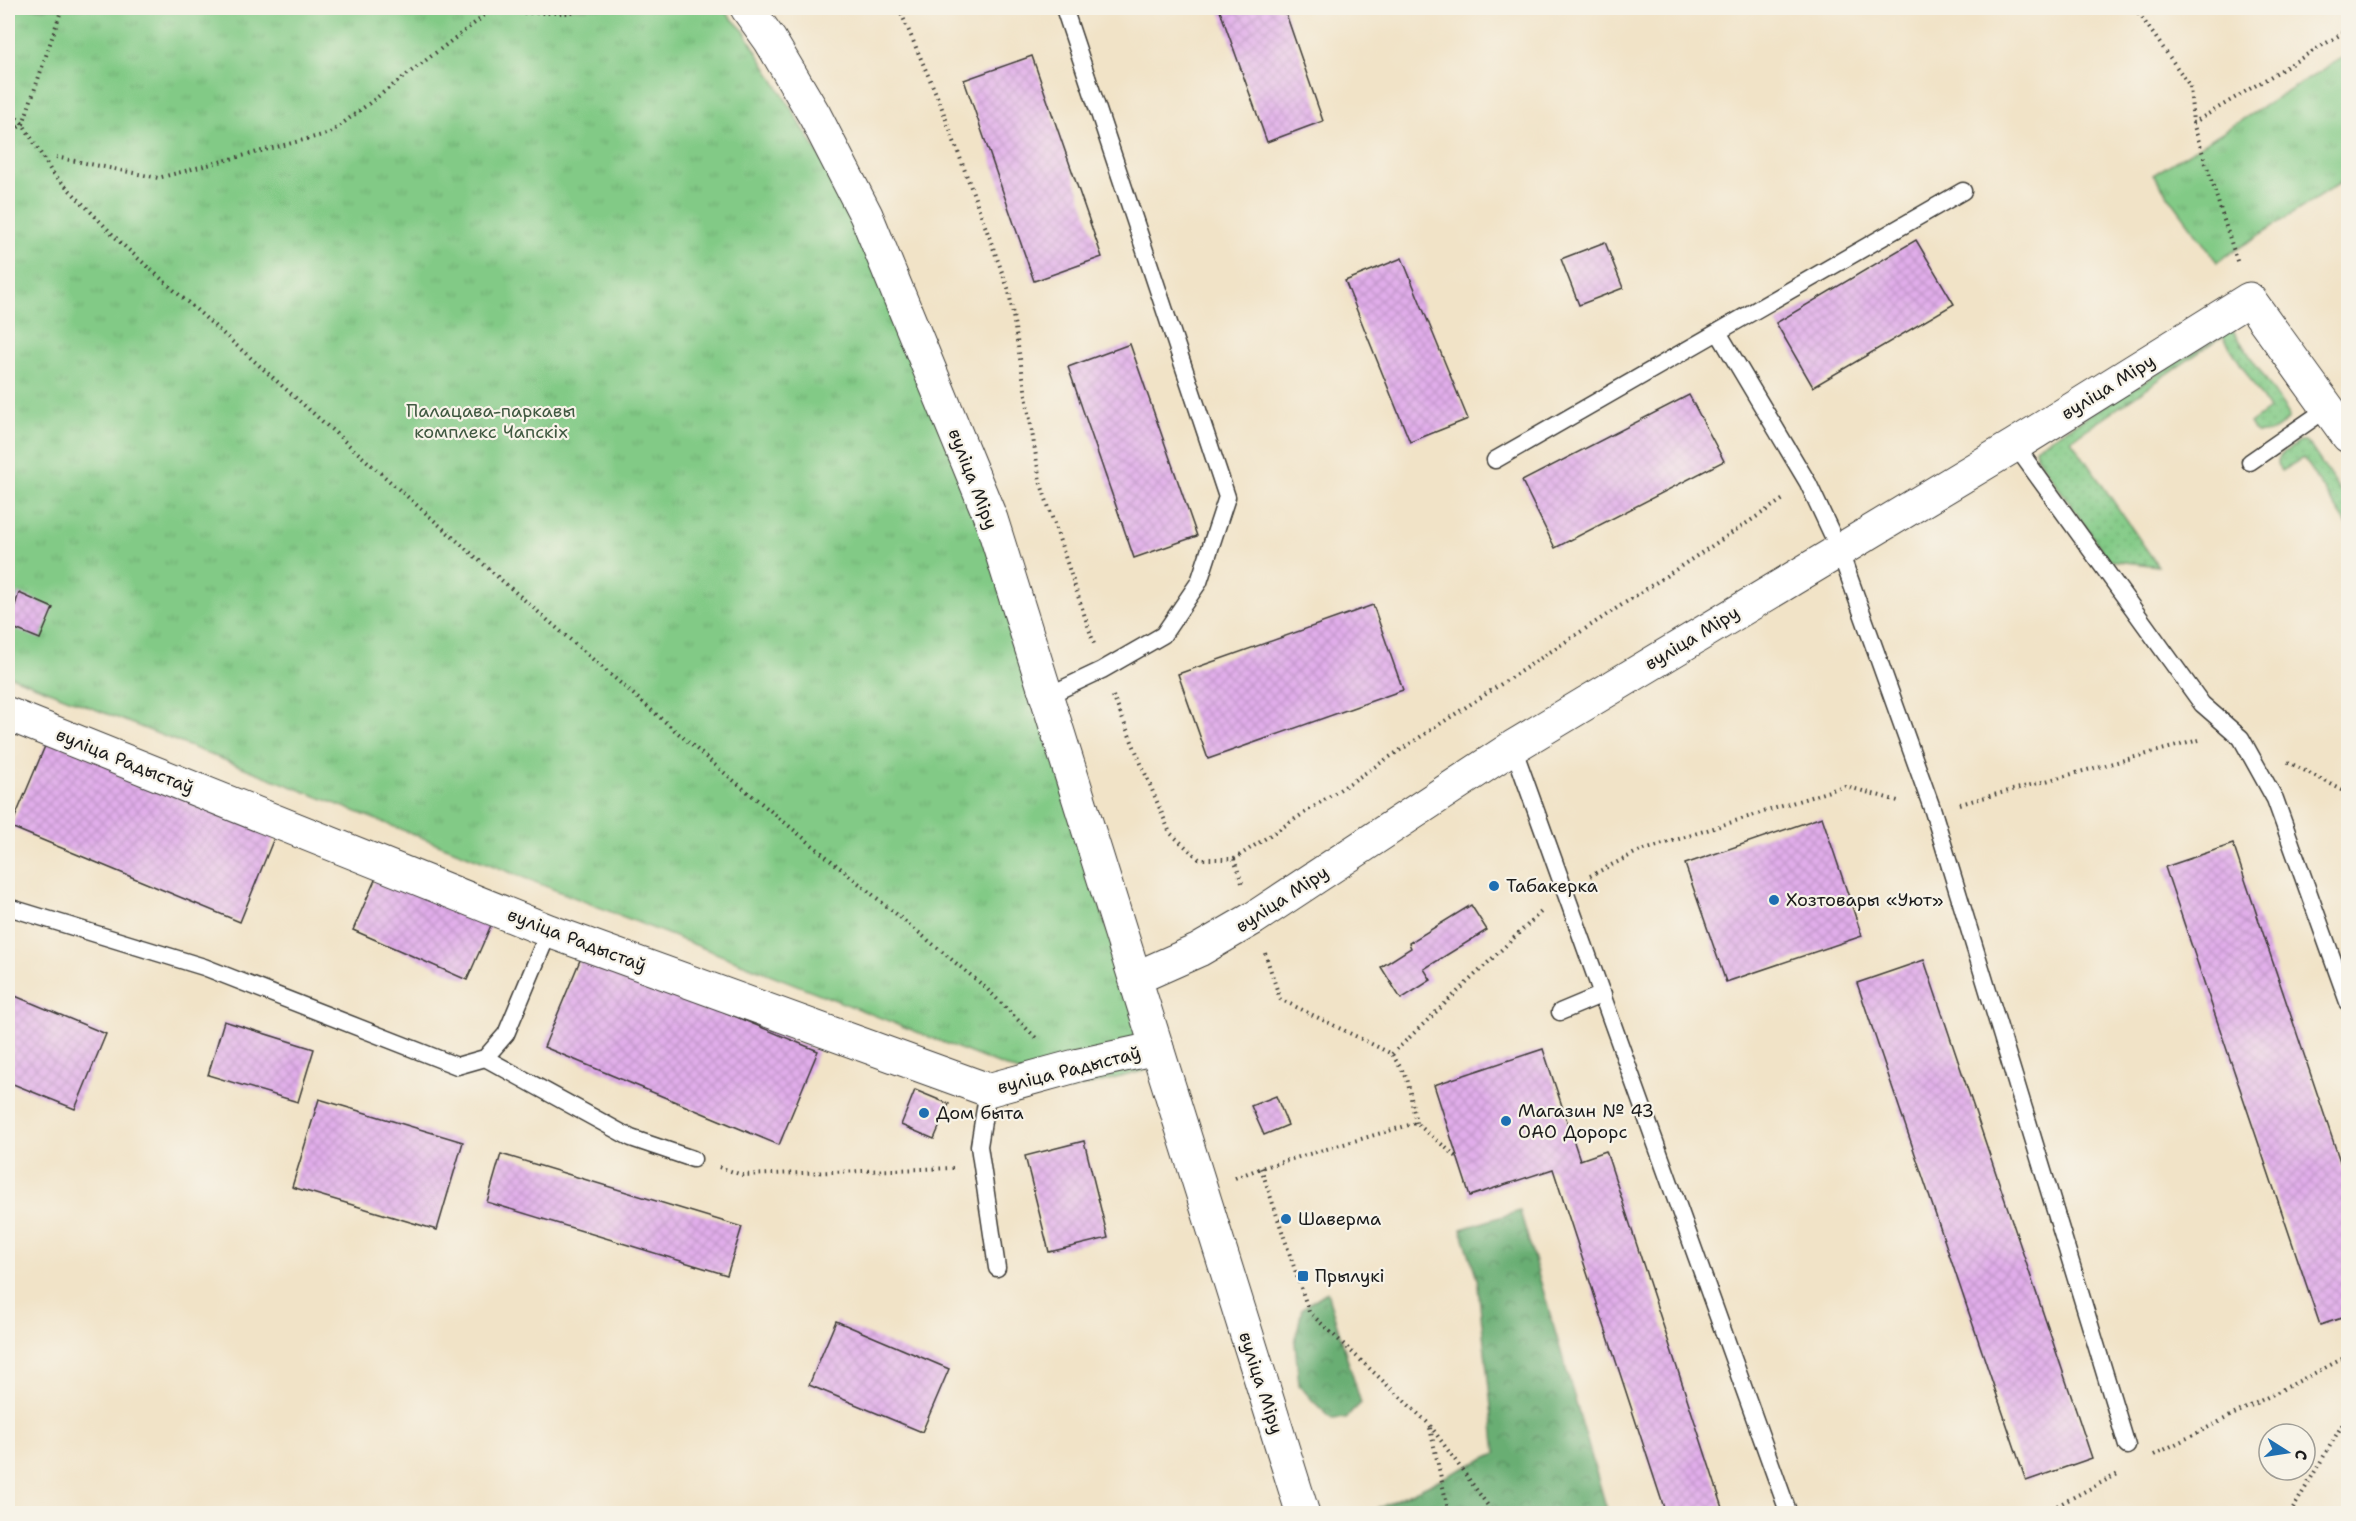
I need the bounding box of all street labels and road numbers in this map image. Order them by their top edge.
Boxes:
street label: вуліца Міру [2057,349,2159,425]
street label: вуліца Міру [943,425,1003,533]
street label: вуліца Міру [1640,600,1744,676]
street label: вуліца Радыстаў [52,722,198,800]
street label: вуліца Міру [1231,860,1333,938]
street label: вуліца Радыстаў [504,902,650,978]
street label: вуліца Радыстаў [995,1041,1143,1099]
street label: вуліца Міру [1233,1329,1289,1437]

